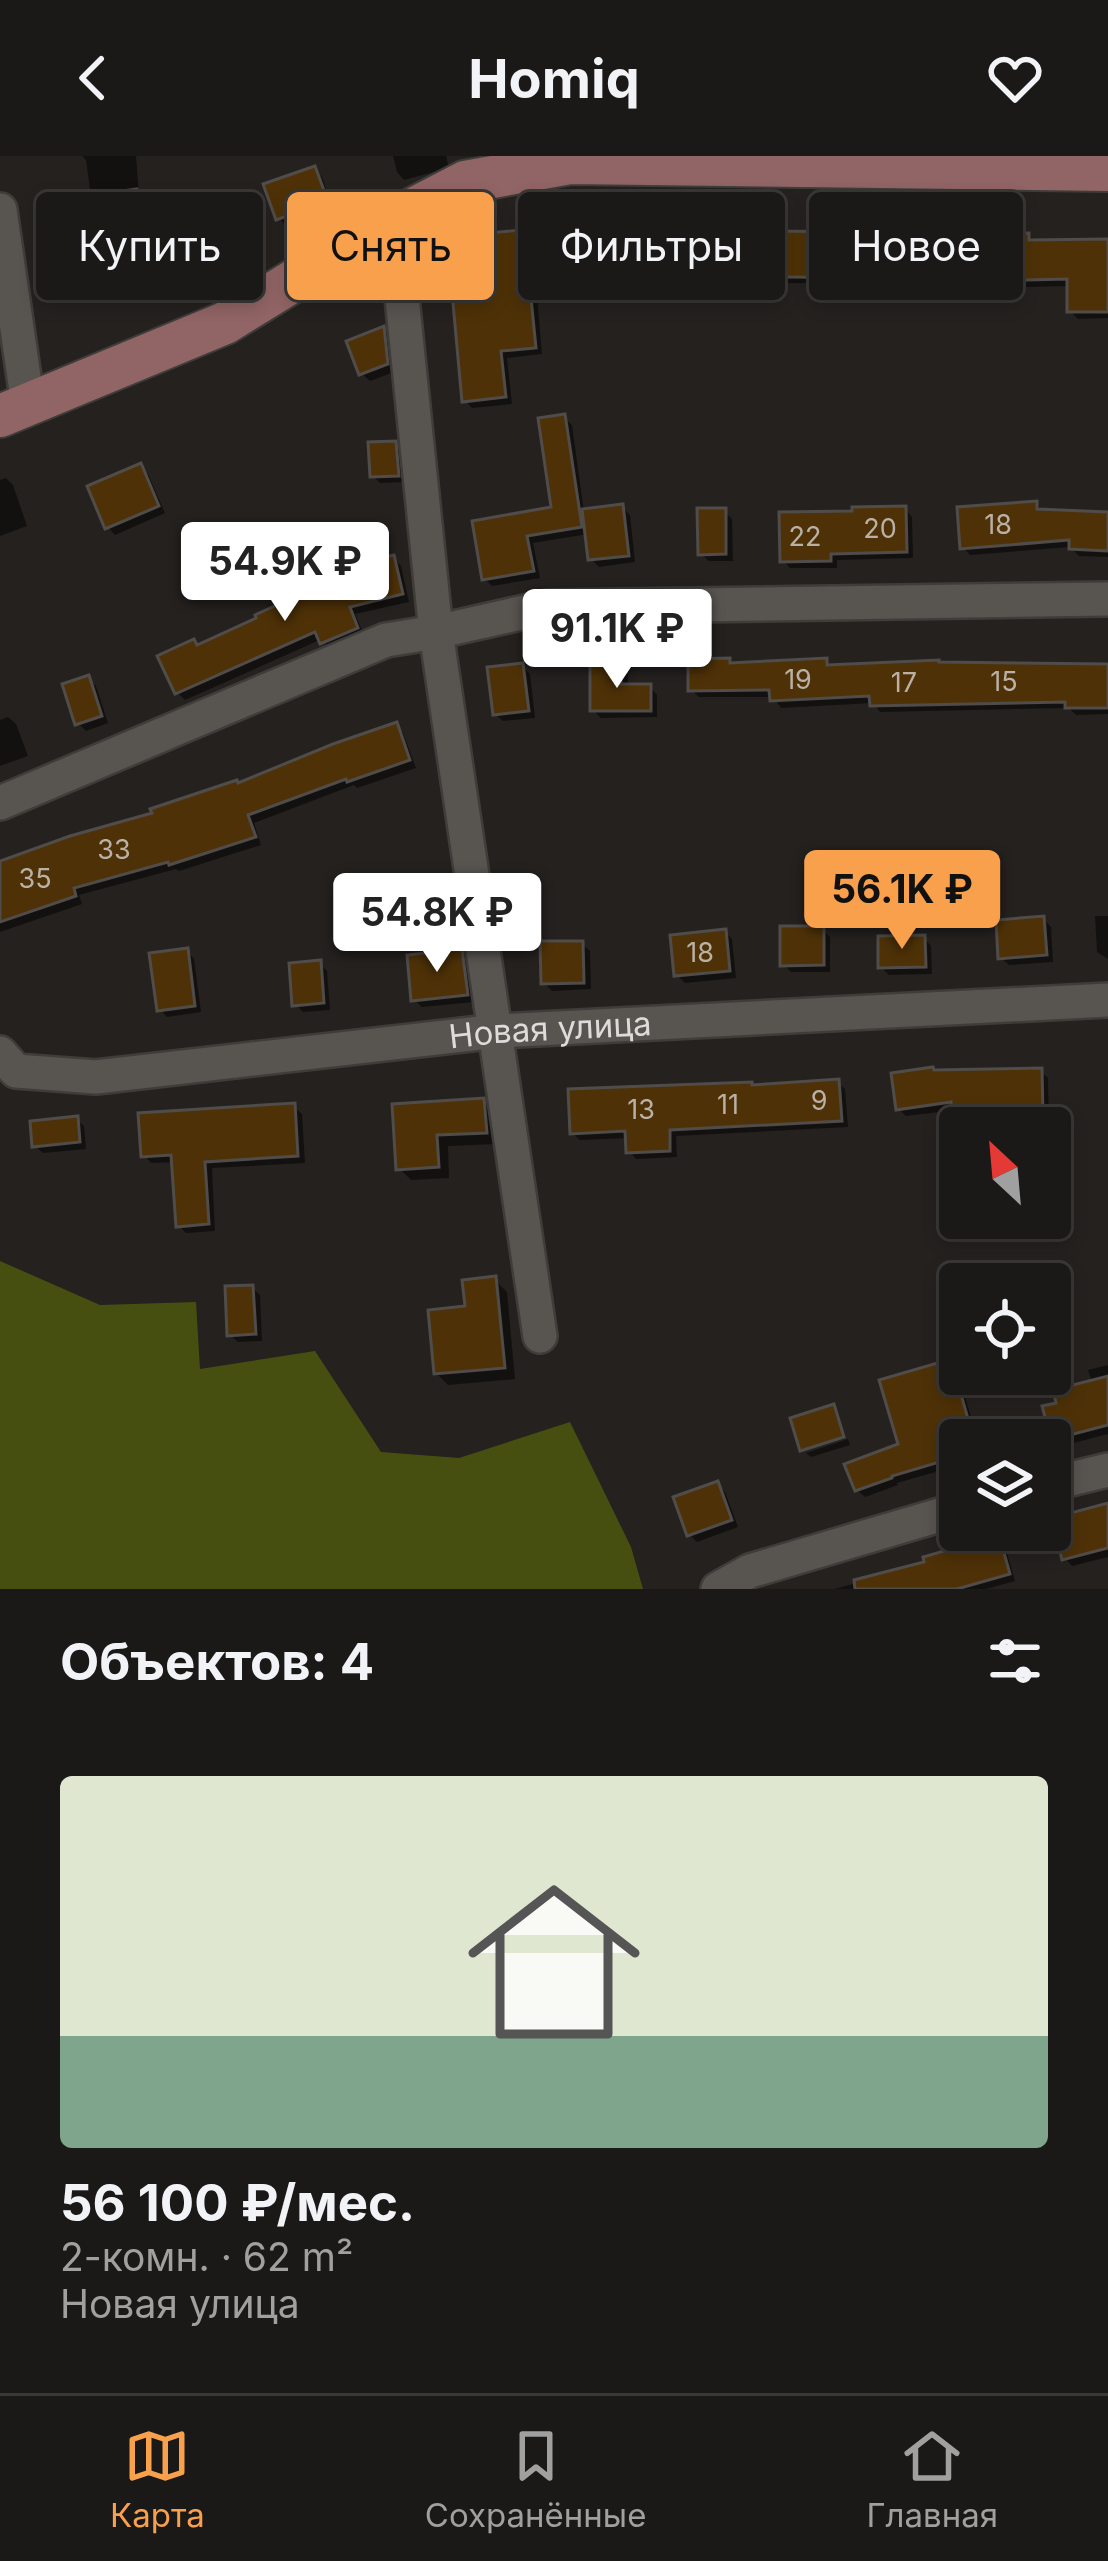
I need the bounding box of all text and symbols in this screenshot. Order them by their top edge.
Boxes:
icon: back [60,45,126,111]
icon: heart [982,45,1048,111]
text: Homiq [468,46,640,111]
chip: Купить [36,192,263,300]
chip: Снять [287,192,494,300]
chip: Фильтры [518,192,785,300]
chip: Новое [809,192,1023,300]
house number: 18 [984,508,1012,541]
house number: 20 [863,512,897,545]
house number: 22 [789,520,821,553]
pin: 54.9K ₽ [174,522,396,624]
text: 54.9K ₽ [208,537,362,584]
pin: 91.1K ₽ [506,589,728,691]
text: 91.1K ₽ [550,604,684,651]
house number: 19 [784,663,812,696]
house number: 15 [990,665,1018,698]
house number: 17 [891,666,917,699]
house number: 33 [97,833,131,866]
pin: 56.1K ₽ [791,850,1013,952]
house number: 35 [18,862,52,895]
text: 56.1K ₽ [831,865,973,912]
pin: 54.8K ₽ [326,873,548,975]
text: 54.8K ₽ [360,888,514,935]
house number: 18 [686,936,714,969]
street label: Новая улица [447,1003,652,1056]
house number: 9 [811,1084,827,1117]
house number: 11 [717,1088,739,1121]
house number: 13 [627,1093,655,1126]
north arrow [939,1107,1071,1239]
map controls [939,1107,1071,1551]
button: locate [939,1263,1071,1395]
button: layers [939,1419,1071,1551]
icon: filters [982,1628,1048,1694]
text: Объектов: 4 [60,1631,374,1692]
icon: home [446,1854,662,2070]
text: 56 100 ₽/мес. [60,2172,415,2233]
text: 2-комн. · 62 m² [60,2233,353,2280]
text: Новая улица [60,2280,300,2327]
tab: Карта [110,2423,205,2535]
tab: Сохранённые [425,2423,646,2535]
tab: Главная [866,2423,998,2535]

